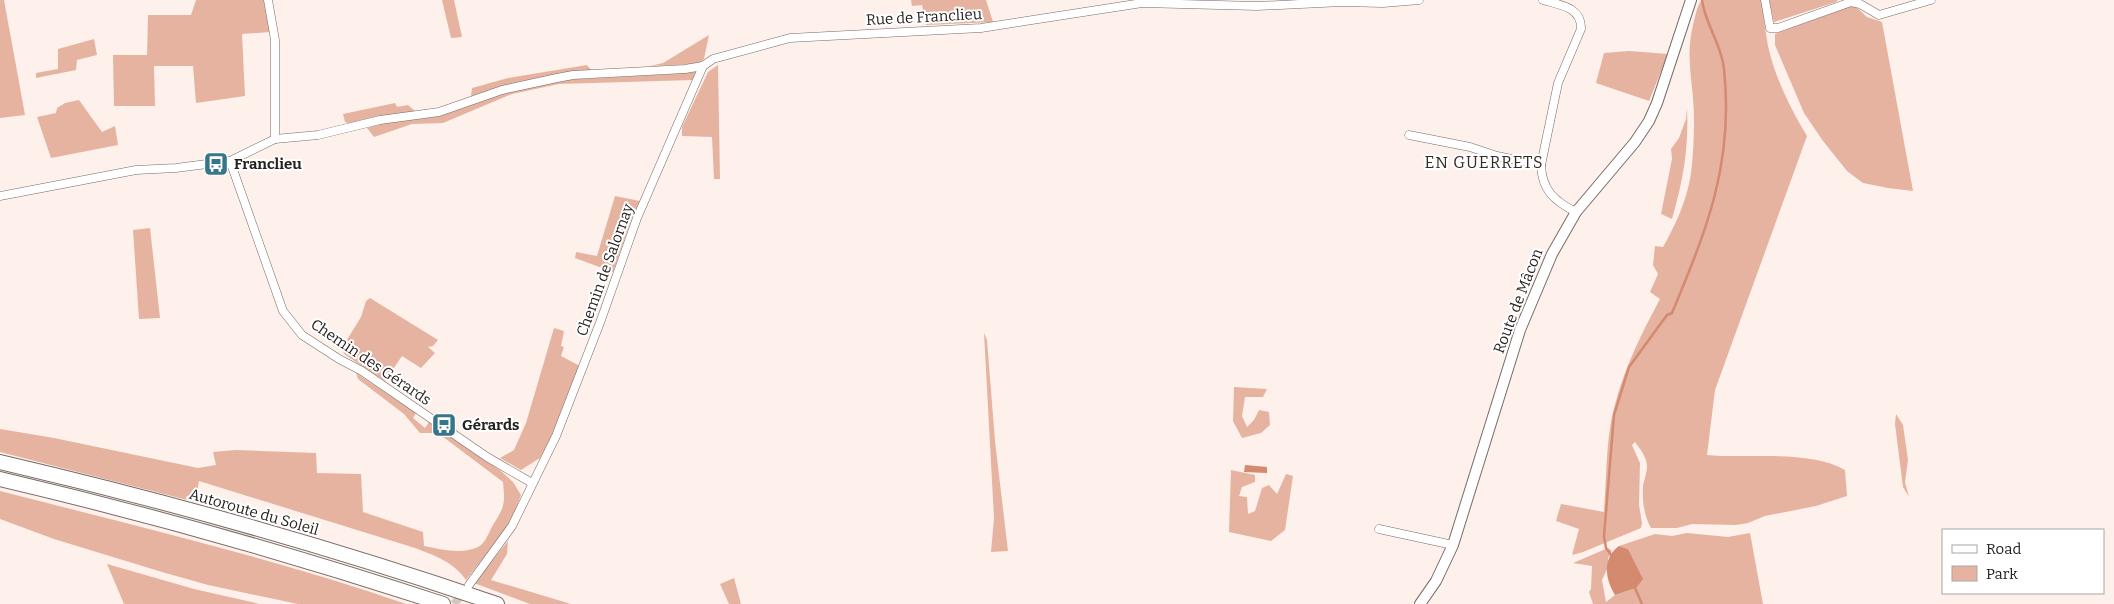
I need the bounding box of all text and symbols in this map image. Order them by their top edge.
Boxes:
street label: Rue de Franclieu [866,5,982,29]
bus stop icon: Franclieu [203,151,229,177]
district label: EN GUERRETS [1424,153,1544,172]
place label: Franclieu [234,155,302,173]
street label: Chemin de Salornay [573,201,637,339]
street label: Route de Mâcon [1490,246,1546,356]
street label: Chemin des Gérards [307,315,435,409]
bus stop icon: Gérards [431,412,457,438]
place label: Gérards [462,416,519,434]
street label: Autoroute du Soleil [187,485,321,539]
legend [1942,529,2104,594]
text: Road [1986,540,2021,558]
text: Park [1986,565,2018,583]

